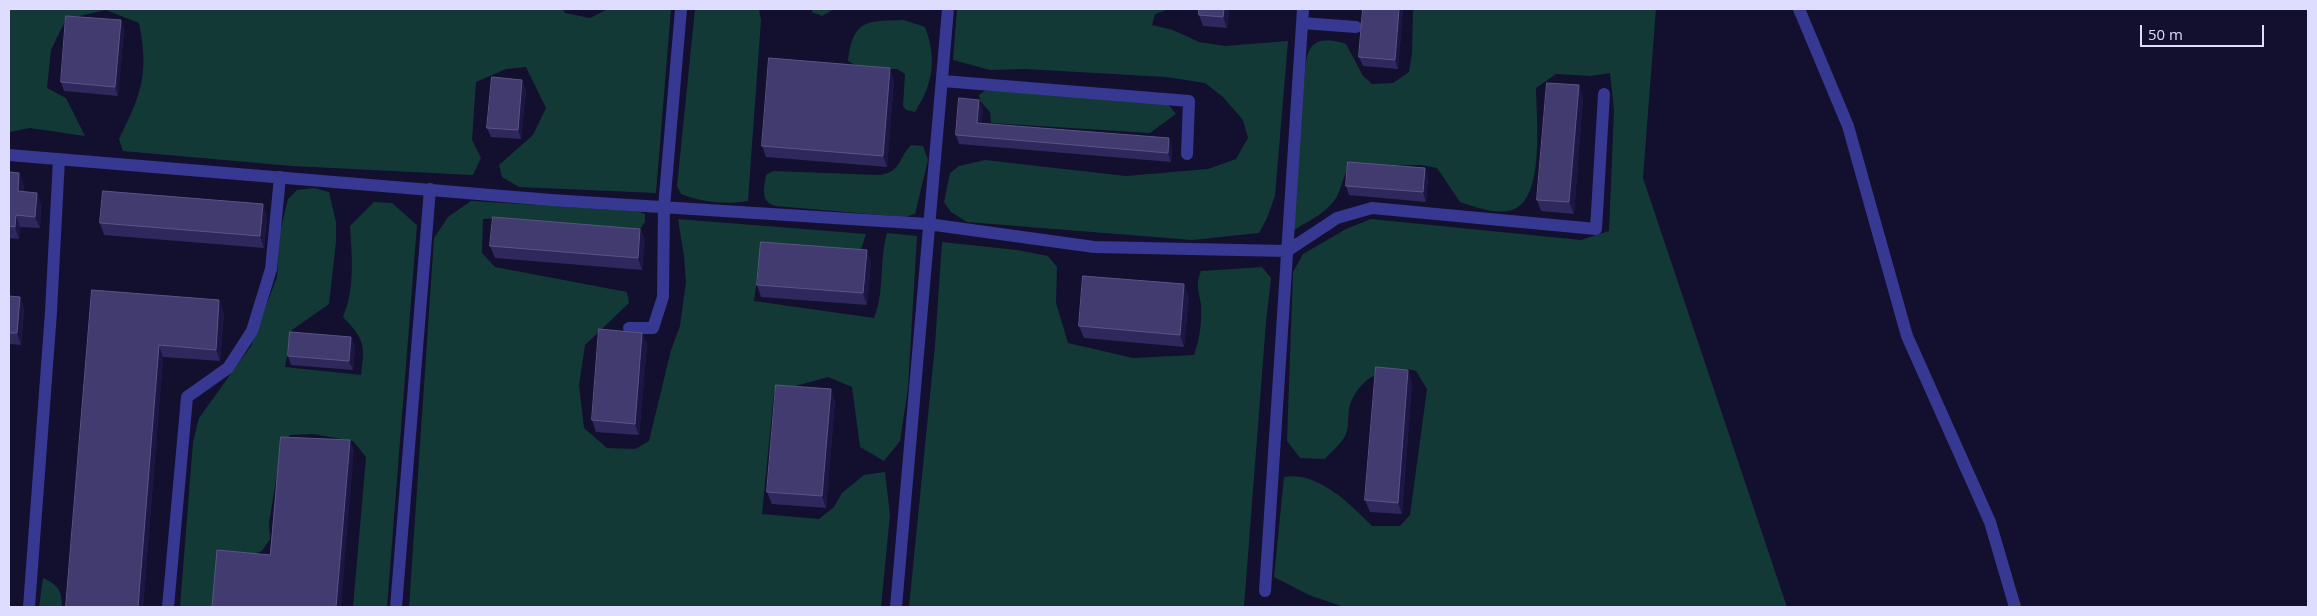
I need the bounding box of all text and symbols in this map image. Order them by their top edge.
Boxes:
scale bar [2142,15,2266,47]
text: 50 m [2148,24,2183,44]

